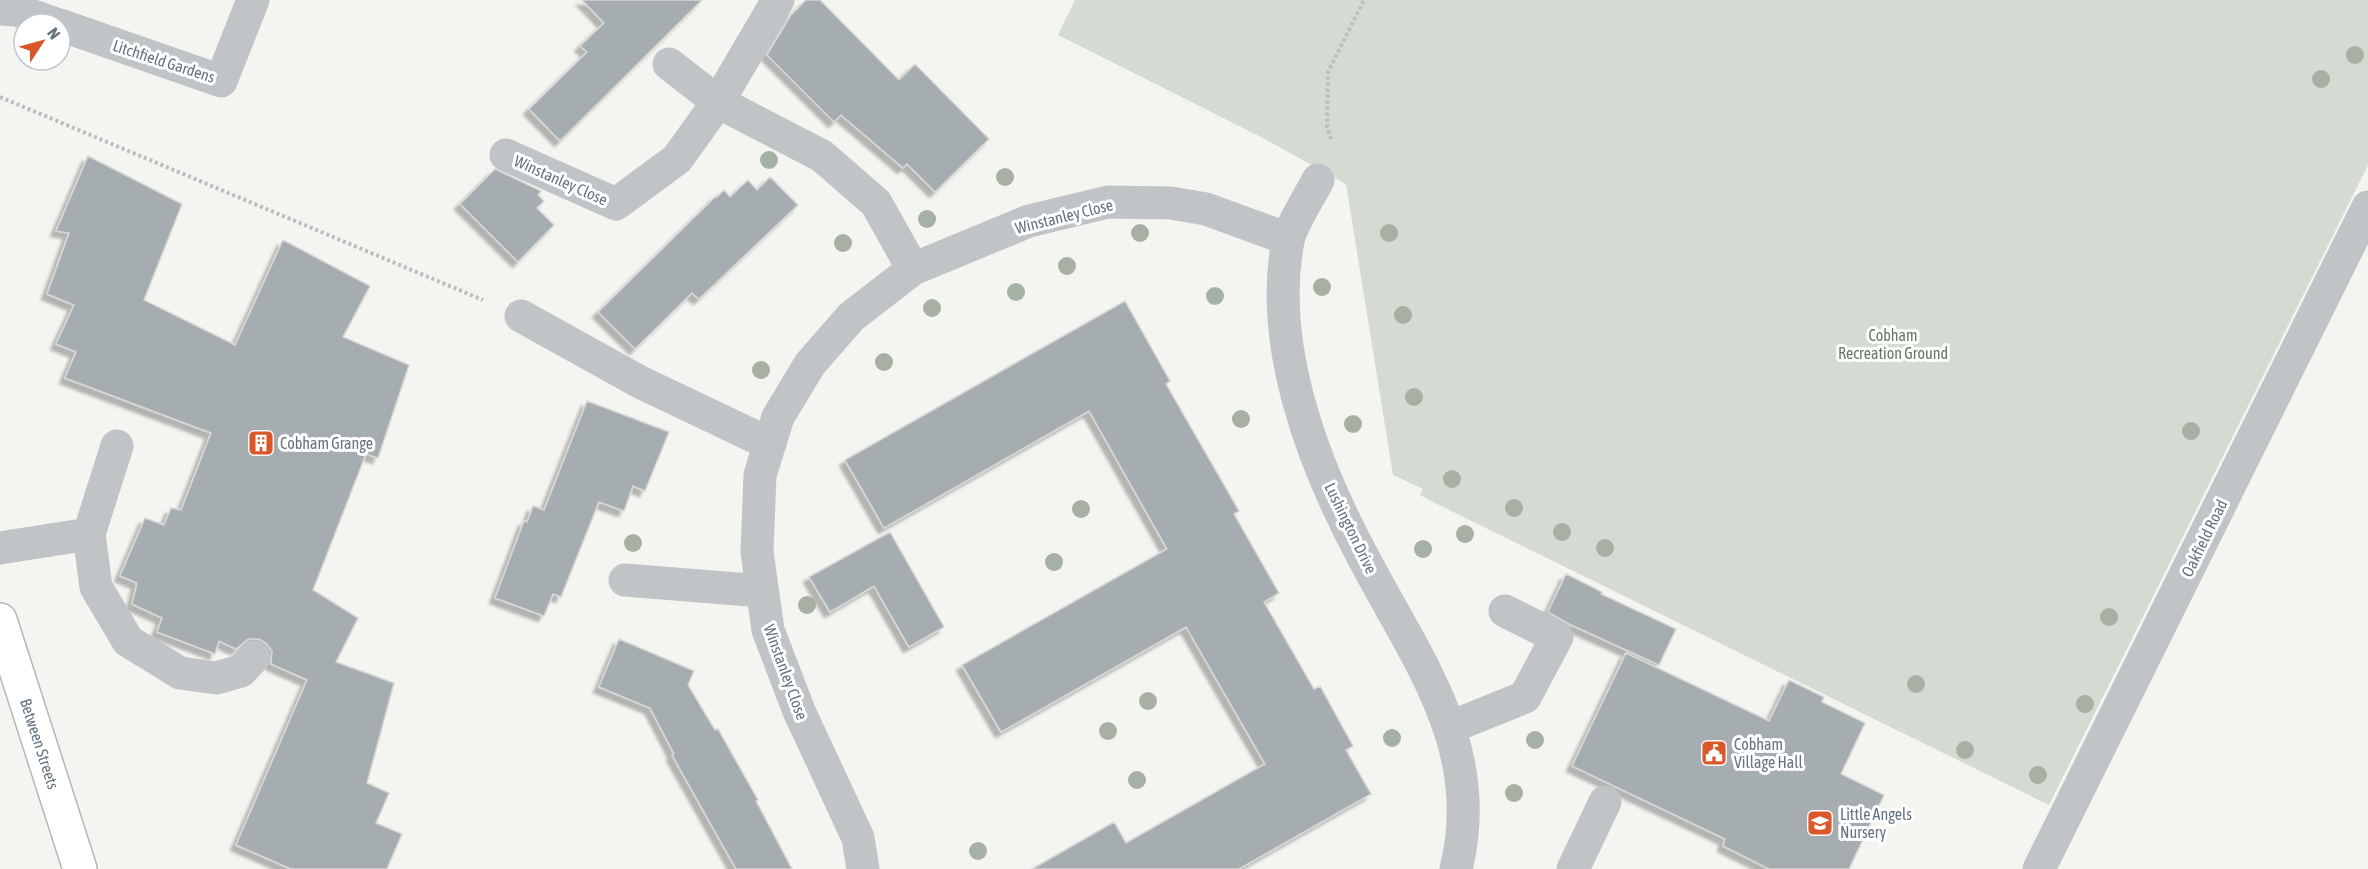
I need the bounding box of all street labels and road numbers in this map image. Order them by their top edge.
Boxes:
street label: Litchfield Gardens [111,36,218,86]
street label: Winstanley Close [511,151,610,210]
street label: Winstanley Close [1013,195,1115,238]
street label: Lushington Drive [1320,480,1381,577]
street label: Oakfield Road [2178,496,2230,580]
street label: Winstanley Close [759,622,812,722]
street label: Between Streets [17,696,63,792]

